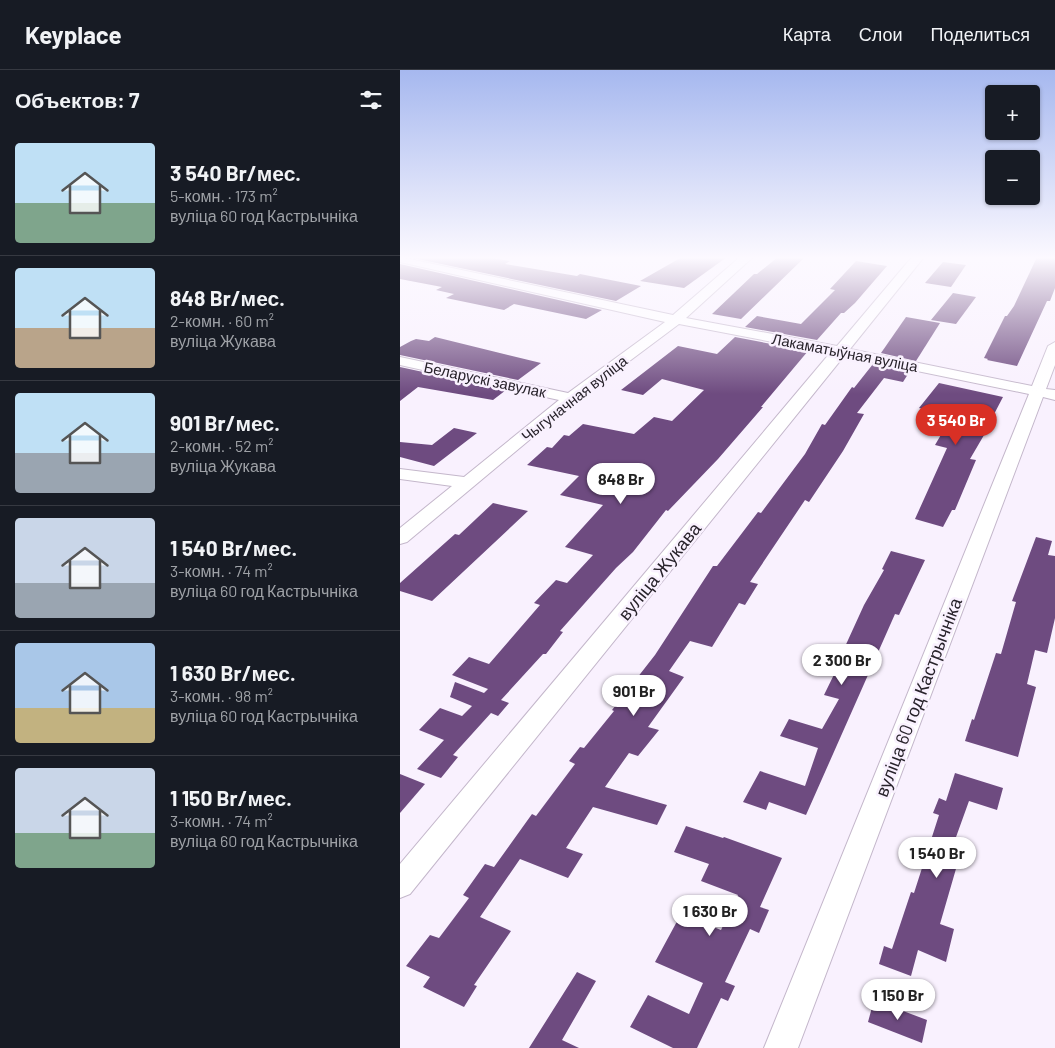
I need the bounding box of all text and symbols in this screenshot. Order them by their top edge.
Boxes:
text: Keyplace [25,20,122,49]
text: Карта [783,23,831,45]
text: Слои [859,23,903,45]
text: Поделиться [931,23,1030,45]
map controls [985,85,1040,205]
button: + [985,85,1040,140]
icon: filters [357,86,385,114]
text: Объектов: 7 [15,87,140,112]
button: − [985,150,1040,205]
text: 3 540 Br/мес. [170,160,301,185]
icon: home [55,163,115,223]
text: 5-комн. · 173 m² [170,186,278,205]
text: вуліца 60 год Кастрычніка [170,206,358,225]
text: 848 Br/мес. [170,285,285,310]
icon: home [55,288,115,348]
text: 2-комн. · 60 m² [170,311,274,330]
street label: Лакаматыўная вуліца [770,329,920,375]
text: вуліца Жукава [170,331,276,350]
street label: Чыгуначная вуліца [517,351,631,445]
street label: Беларускі завулак [422,357,548,401]
pin: 3 540 Br [904,404,1008,446]
text: 901 Br/мес. [170,410,280,435]
text: 3 540 Br [927,410,985,429]
icon: home [55,413,115,473]
text: 2-комн. · 52 m² [170,436,273,455]
text: вуліца Жукава [170,456,276,475]
pin: 848 Br [580,462,662,505]
text: 848 Br [598,469,644,488]
street label: вуліца Жукава [613,517,706,624]
text: 1 540 Br/мес. [170,535,297,560]
icon: home [55,538,115,598]
text: 3-комн. · 74 m² [170,561,273,580]
text: вуліца 60 год Кастрычніка [170,581,358,600]
street label: вуліца 60 год Кастрычніка [870,593,967,800]
pin: 2 300 Br [790,644,894,686]
text: 2 300 Br [813,650,871,669]
text: 1 630 Br/мес. [170,660,296,685]
icon: home [55,663,115,723]
pin: 901 Br [593,674,675,717]
text: 901 Br [613,681,655,700]
text: 3-комн. · 98 m² [170,686,273,705]
text: вуліца 60 год Кастрычніка [170,706,358,725]
text: 1 150 Br/мес. [170,785,292,810]
icon: home [55,788,115,848]
text: 3-комн. · 74 m² [170,811,273,830]
text: вуліца 60 год Кастрычніка [170,831,358,850]
pin: 1 540 Br [885,836,989,879]
text: 1 540 Br [909,843,965,862]
pin: 1 630 Br [658,894,762,937]
text: 1 630 Br [683,901,737,920]
pin: 1 150 Br [846,978,950,1021]
text: 1 150 Br [872,985,924,1004]

